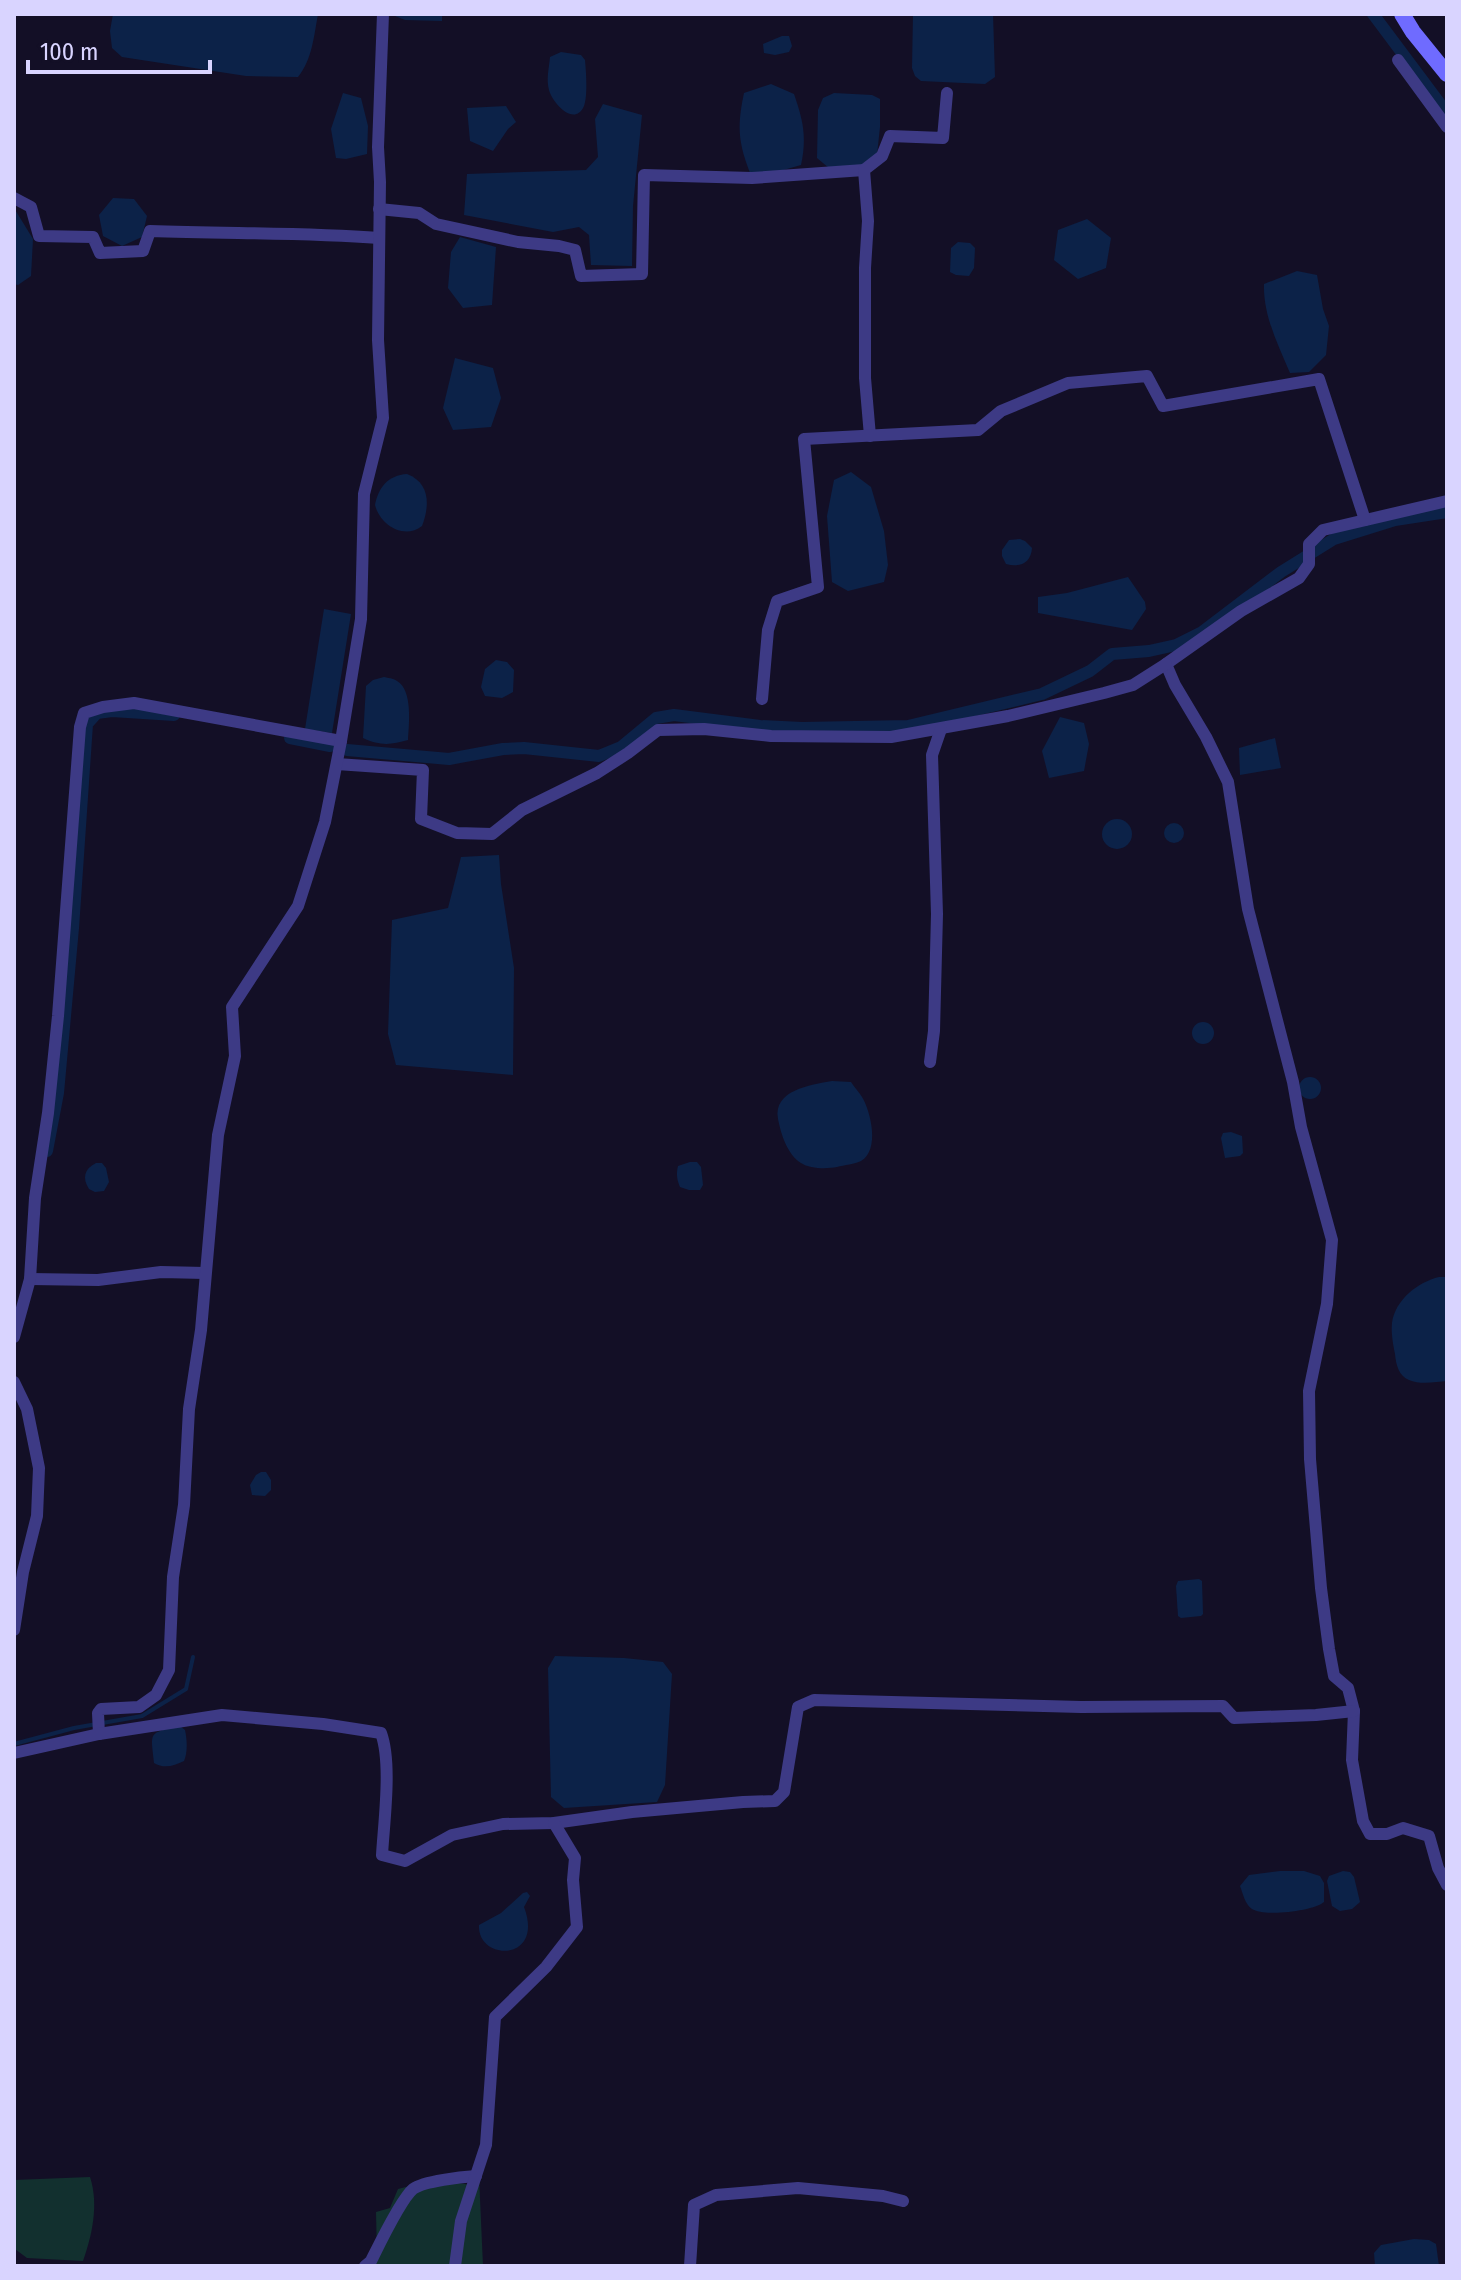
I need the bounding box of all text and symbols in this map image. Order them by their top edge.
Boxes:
scale bar [28,24,210,74]
text: 100 m [40,38,98,66]

